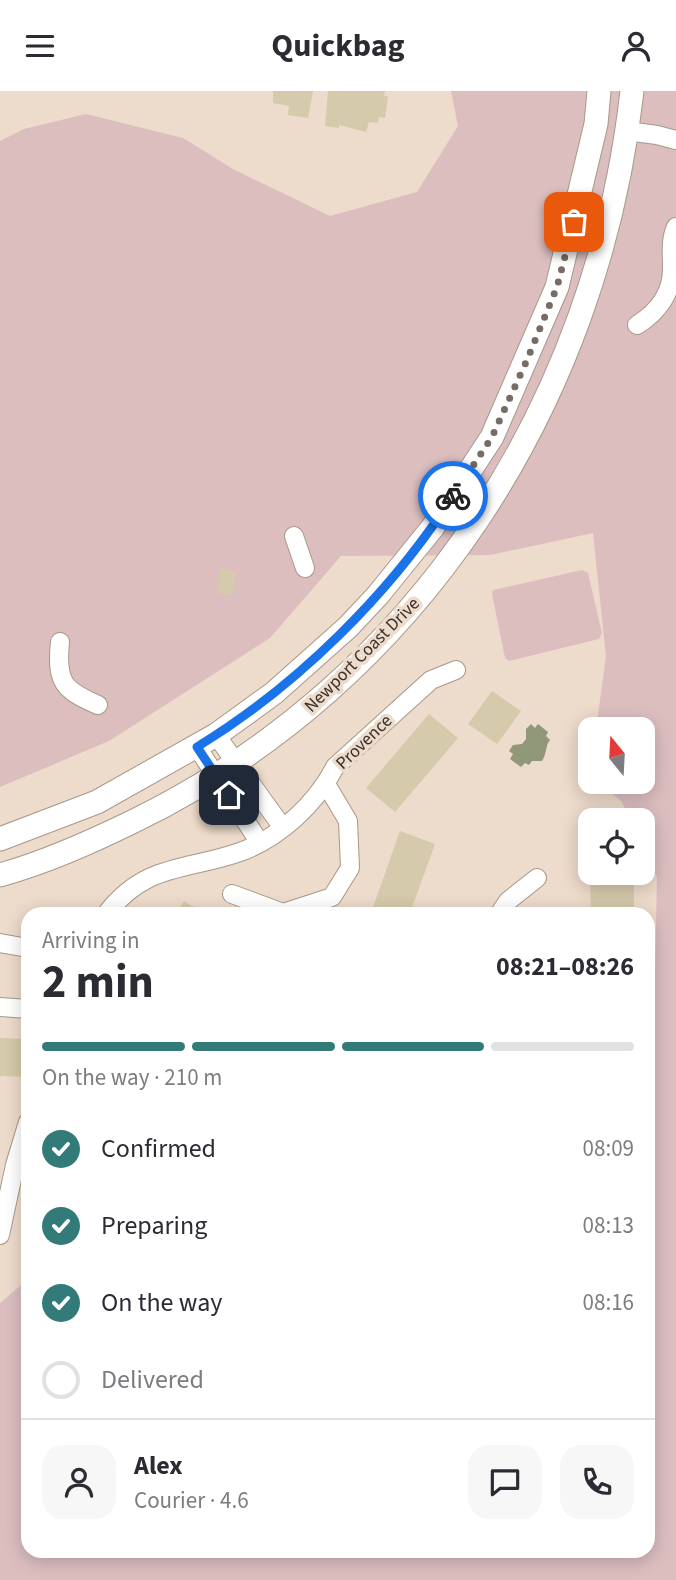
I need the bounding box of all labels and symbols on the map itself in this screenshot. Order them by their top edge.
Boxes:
pin [544,192,604,252]
courier [418,461,488,531]
street label: Newport Coast Drive [299,592,425,718]
street label: Provence [330,709,398,775]
north arrow [578,717,654,795]
pin [199,765,259,825]

